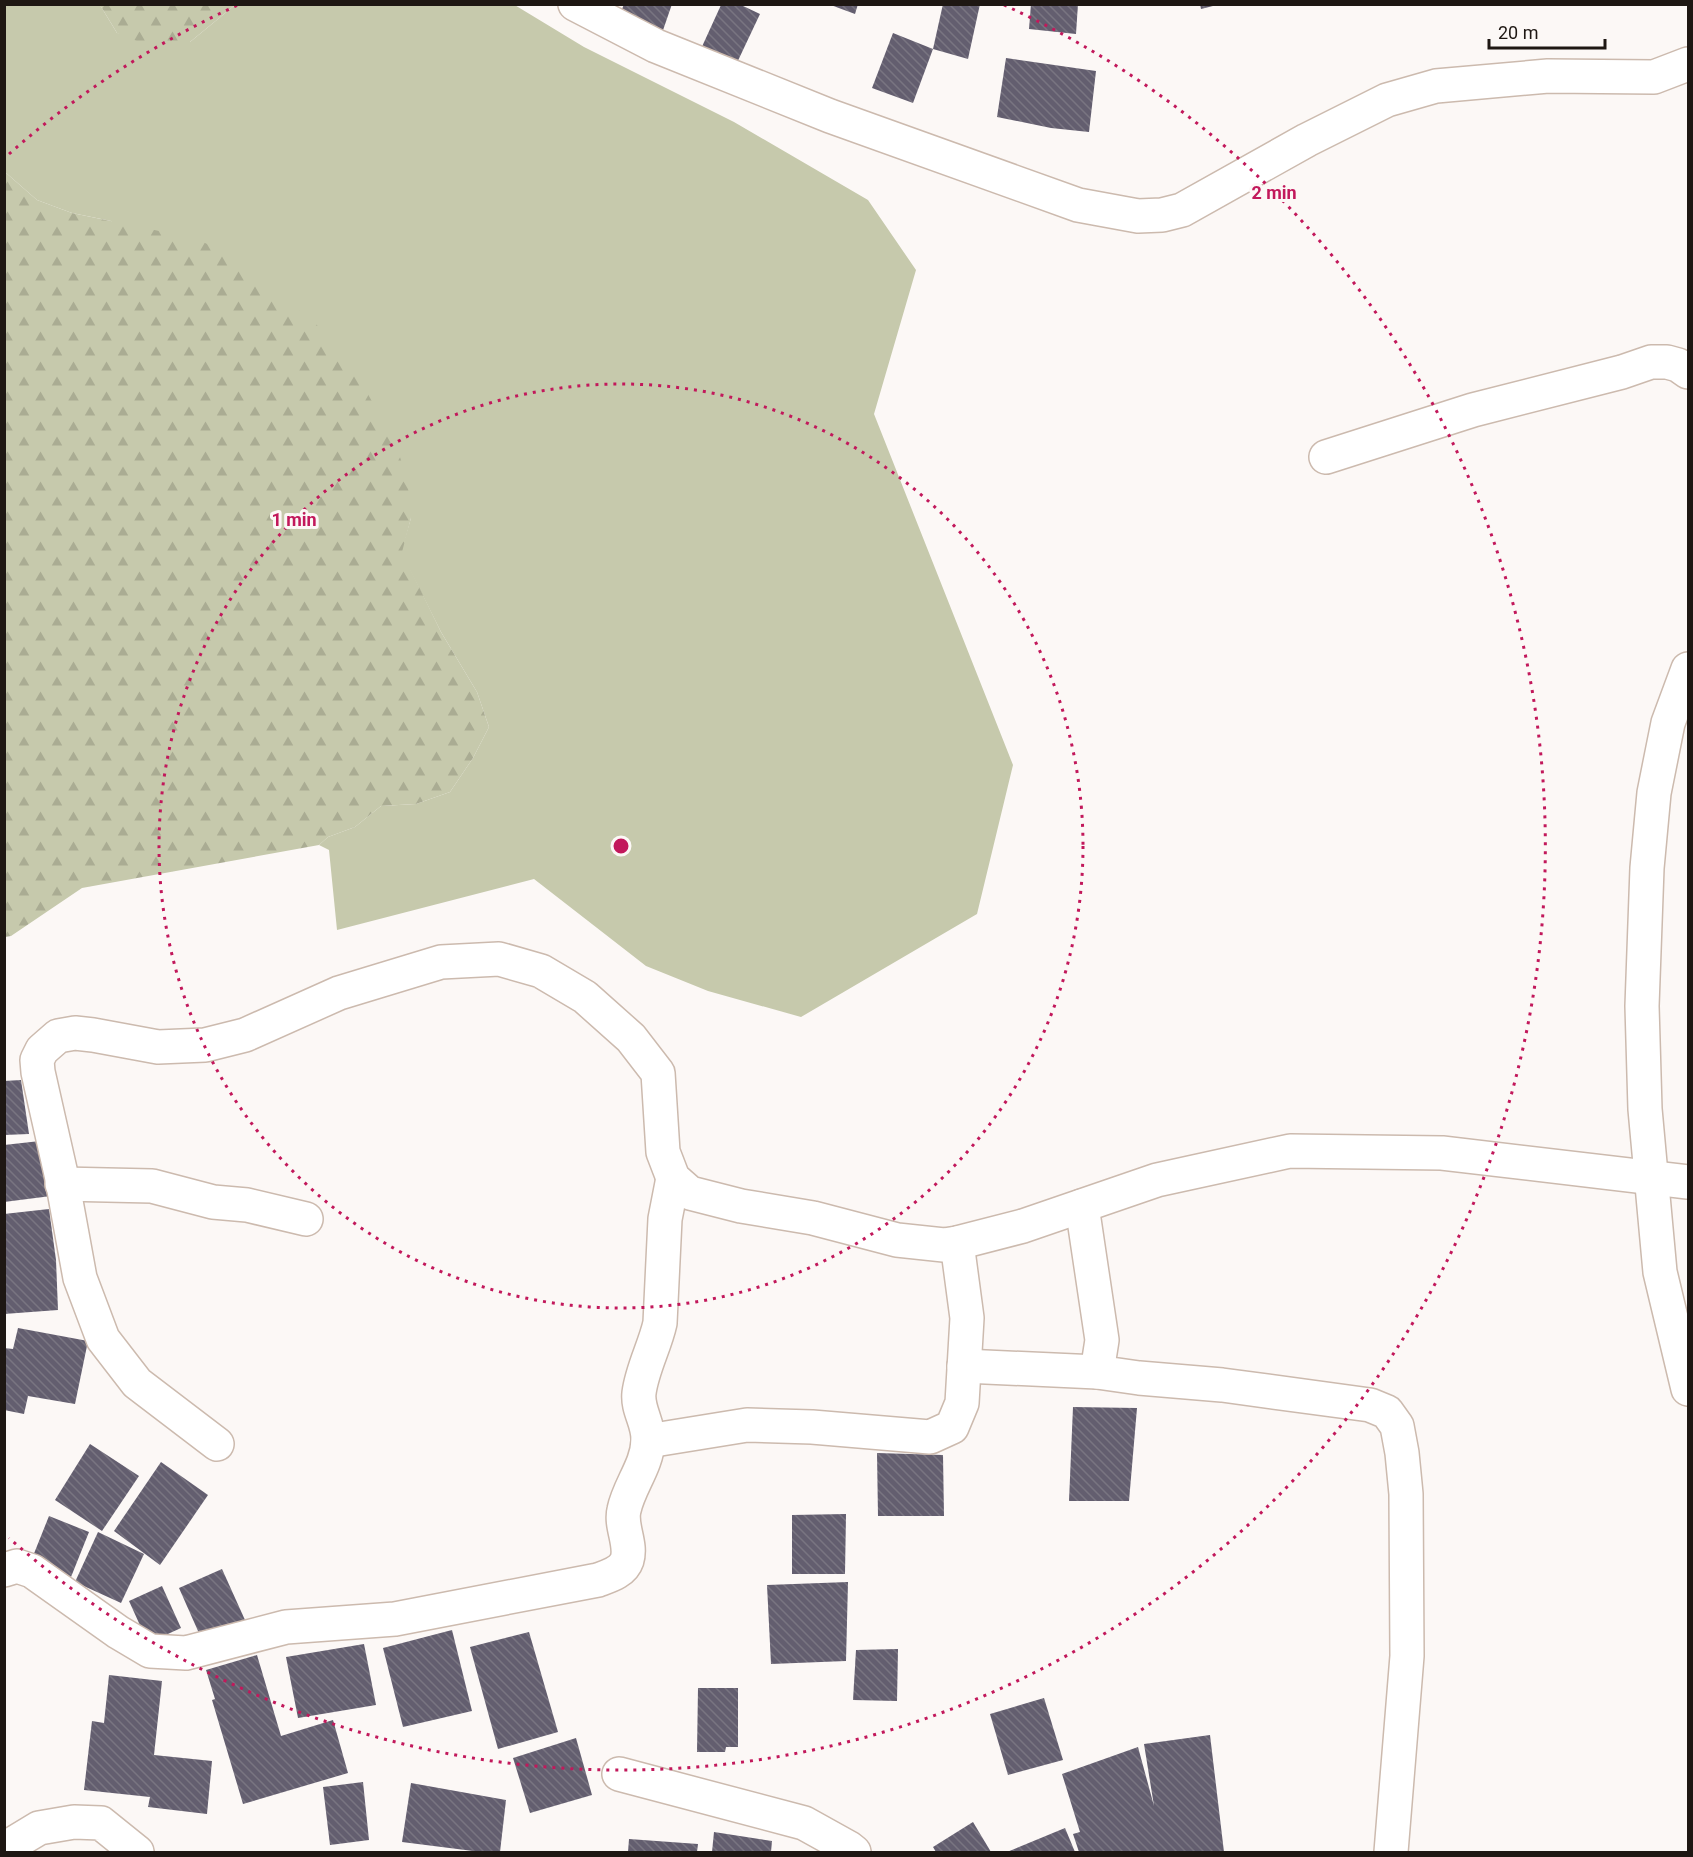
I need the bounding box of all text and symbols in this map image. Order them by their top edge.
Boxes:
scale bar [1489,12,1604,50]
text: 20 m [1498,22,1538,43]
text: 2 min [1251,182,1297,203]
text: 1 min [271,509,317,530]
centre of rings [611,836,631,856]

